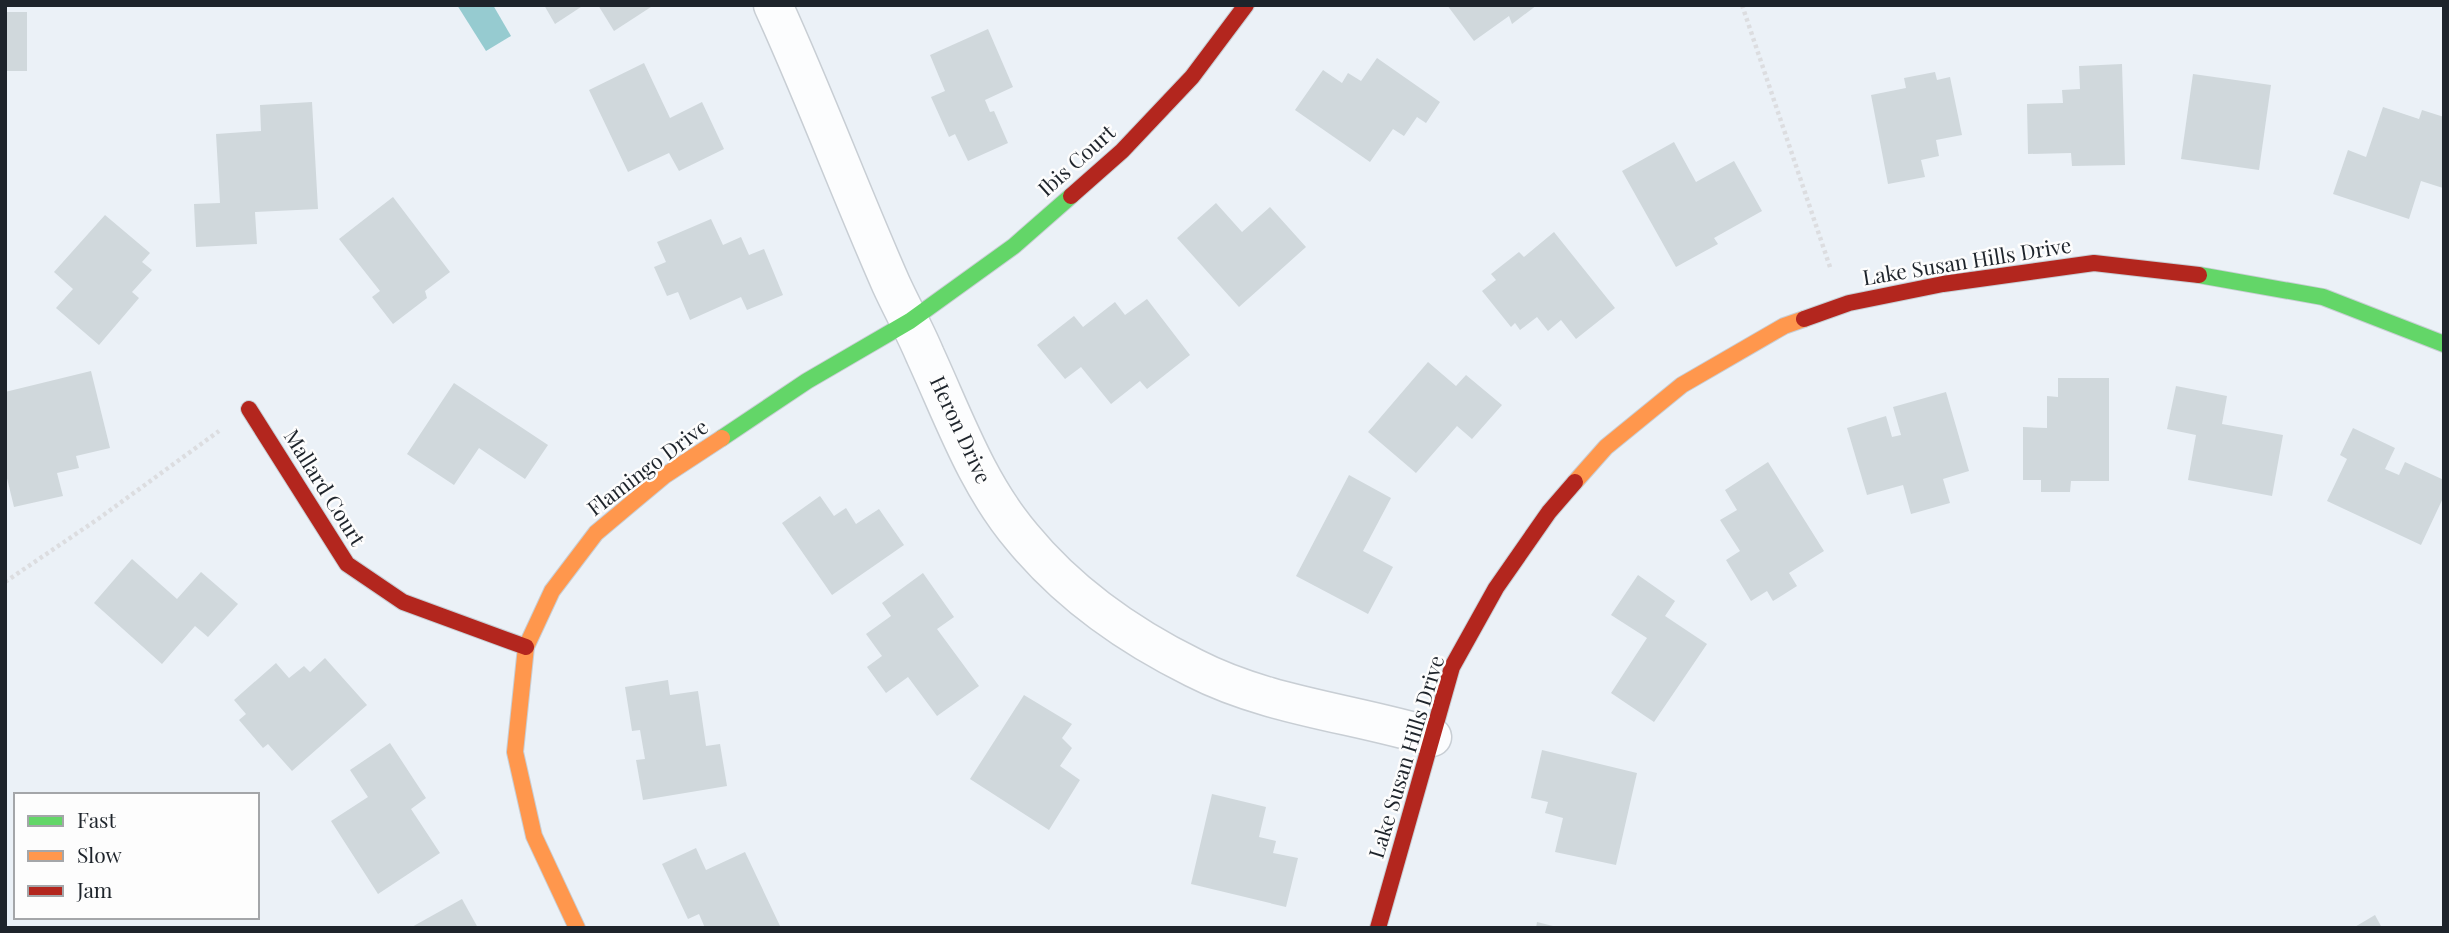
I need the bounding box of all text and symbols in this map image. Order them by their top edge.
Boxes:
street label: Ibis Court [1031,117,1121,202]
street label: Lake Susan Hills Drive [1860,230,2073,290]
street label: Heron Drive [925,371,999,488]
street label: Flamingo Drive [581,412,713,521]
street label: Mallard Court [279,423,373,551]
street label: Lake Susan Hills Drive [1361,652,1449,861]
legend [14,793,259,919]
text: Fast [77,805,116,833]
text: Slow [77,840,122,868]
text: Jam [76,875,113,903]

